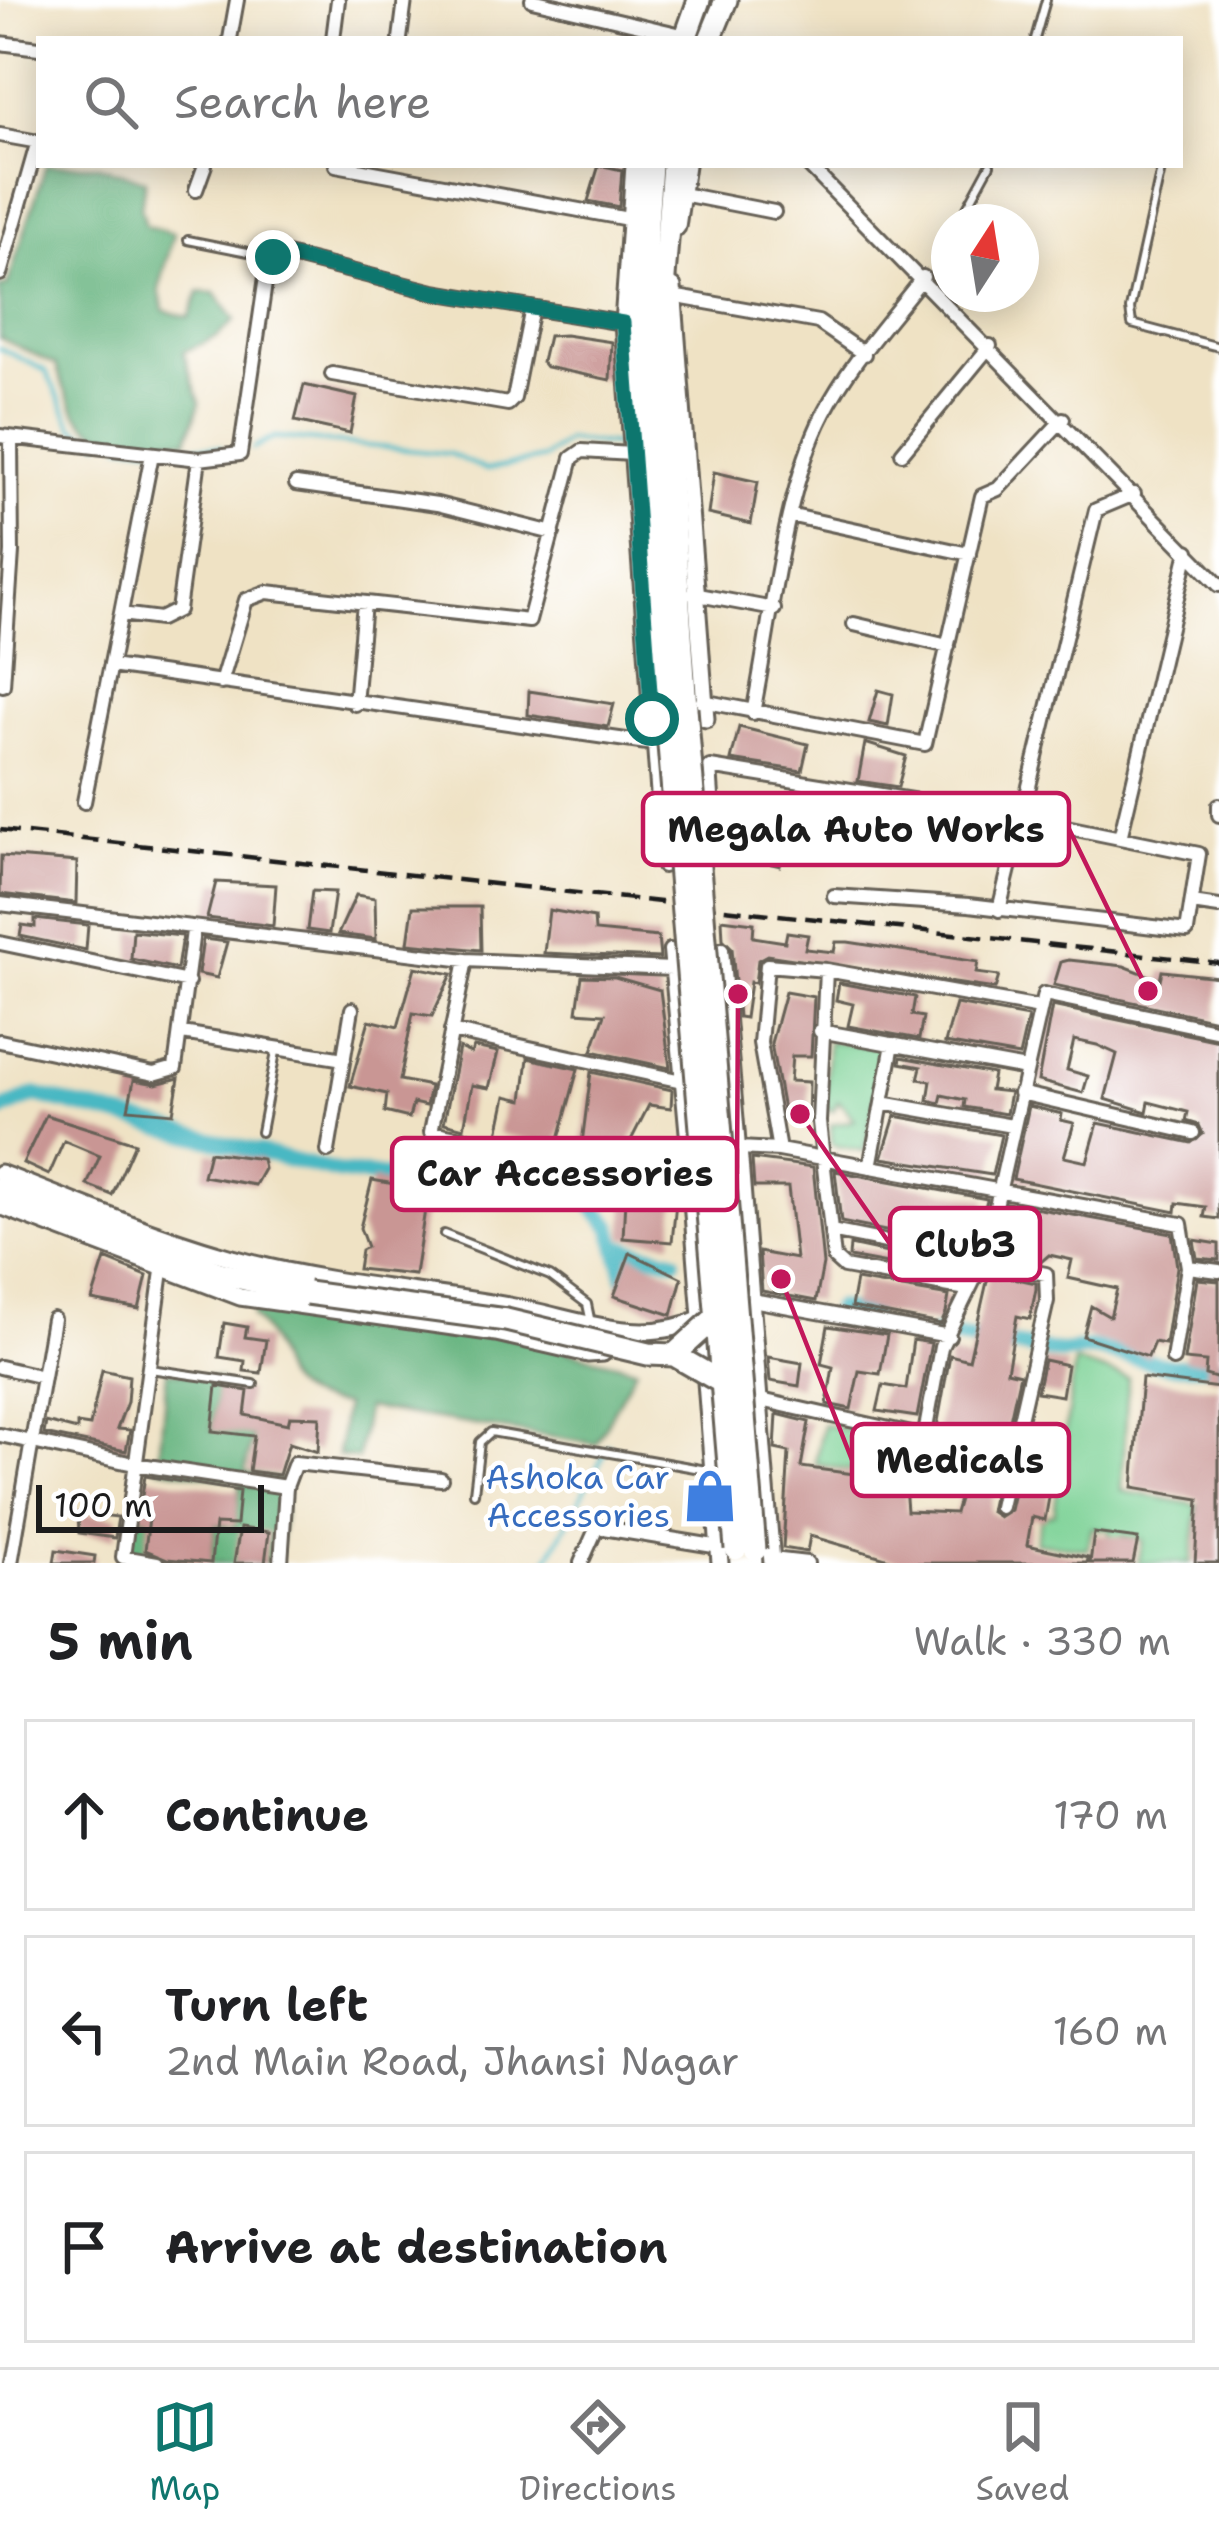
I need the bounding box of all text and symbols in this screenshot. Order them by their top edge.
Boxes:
search box [36,36,1183,168]
icon: search [78,69,144,135]
text: Search here [174,72,431,132]
north arrow [931,204,1039,312]
route end [246,230,300,284]
route start [625,692,679,746]
callout: Megala Auto Works [643,793,1069,865]
text: Megala Auto Works [667,805,1045,854]
callout: Car Accessories [392,1138,737,1210]
text: Car Accessories [417,1149,713,1198]
callout: Club3 [890,1208,1040,1280]
text: Club3 [914,1220,1016,1269]
callout: Medicals [852,1424,1069,1496]
text: Medicals [876,1436,1044,1485]
place label: Ashoka Car Accessories [485,1455,670,1538]
shop icon: Ashoka Car Accessories [681,1467,739,1525]
scale bar [36,1479,264,1532]
text: 100 m [54,1483,153,1528]
text: 5 min [48,1607,193,1675]
text: Walk · 330 m [913,1615,1171,1667]
icon: ahead [51,1782,117,1848]
text: Continue [165,1785,369,1845]
text: 170 m [1053,1789,1168,1841]
text: Turn left [165,1975,368,2035]
icon: left [51,1998,117,2064]
text: 160 m [1053,2005,1168,2057]
text: 2nd Main Road, Jhansi Nagar [165,2035,739,2087]
icon: arrive [51,2214,117,2280]
text: Arrive at destination [165,2217,668,2277]
tab: Map [150,2394,220,2511]
tab: Directions [519,2394,677,2511]
tab: Saved [976,2394,1069,2511]

